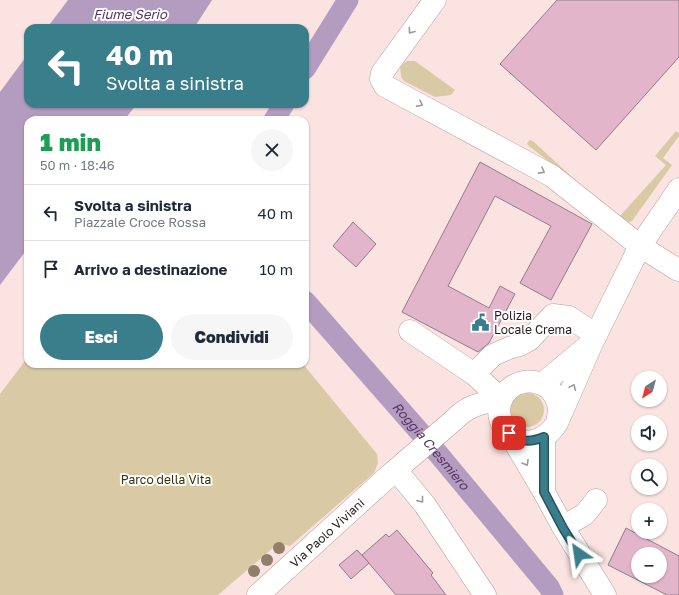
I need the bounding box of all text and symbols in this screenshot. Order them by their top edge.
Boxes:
water label: Fiume Serio [93,6,168,22]
one-way arrow [409,27,416,34]
text: 40 m [106,38,173,71]
icon: left [40,40,92,92]
text: Svolta a sinistra [106,72,244,94]
one-way arrow [415,100,423,107]
text: 1 min [40,127,101,156]
button: close [251,129,293,171]
text: 50 m · 18:46 [40,157,115,173]
one-way arrow [538,166,545,173]
text: Svolta a sinistra [74,196,192,214]
icon: left [40,202,62,224]
text: 40 m [258,204,293,222]
text: Piazzale Croce Rossa [74,214,206,230]
icon: arrive [40,258,62,280]
text: Arrivo a destinazione [74,260,227,278]
text: 10 m [259,260,293,278]
place label: Polizia Locale Crema [494,308,572,337]
public building icon: Polizia Locale Crema [471,312,491,332]
button: Esci [40,314,163,360]
button: Condividi [171,314,293,360]
north arrow [631,371,667,407]
map controls [631,371,667,583]
one-way arrow [568,383,576,390]
water label: Roggia Cresmiero [389,399,473,494]
button: sound [631,415,667,451]
pin [492,416,526,450]
icon: arrive [498,422,520,444]
one-way arrow [521,459,528,466]
button: search [631,459,667,495]
park label: Parco della Vita [121,472,211,487]
street label: Via Paolo Viviani [286,495,367,570]
one-way arrow [416,495,423,502]
button: + [631,503,667,539]
position arrow [558,533,600,575]
button: − [631,547,667,583]

